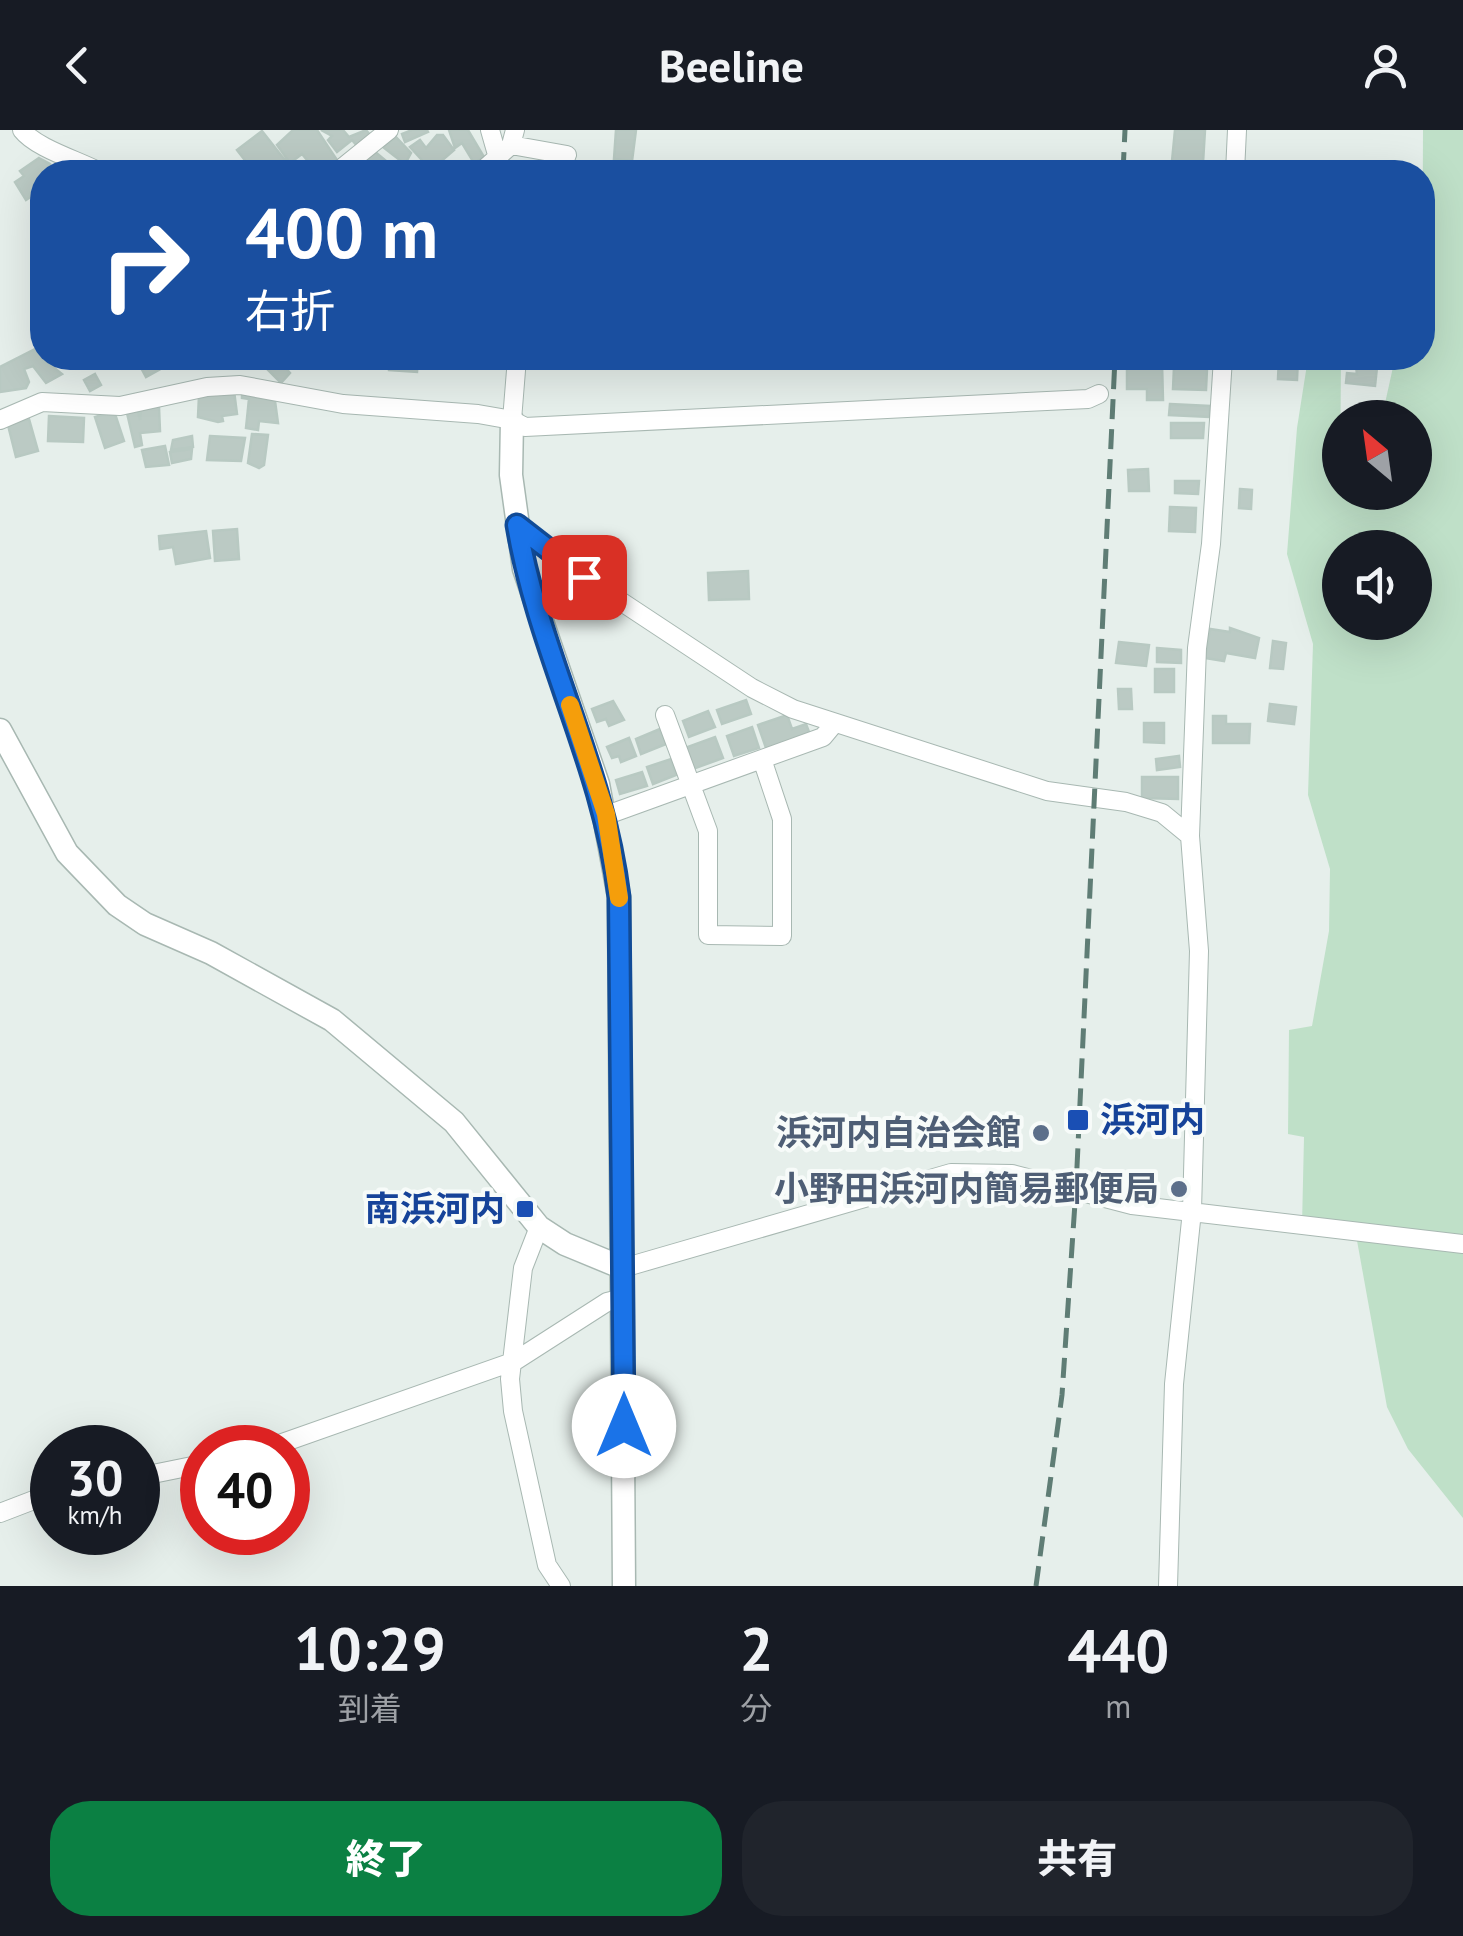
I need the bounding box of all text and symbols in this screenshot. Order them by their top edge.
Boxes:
text: Beeline [659,36,804,94]
icon: back [50,38,105,93]
icon: person [1358,38,1413,93]
text: 400 m [245,187,438,277]
icon: right [80,200,210,330]
text: 右折 [245,281,335,339]
north arrow [1322,400,1432,510]
map controls [1322,400,1432,640]
button: sound [1322,530,1432,640]
pin [542,535,627,620]
icon: arrive [557,550,612,605]
place label: 浜河内 [1100,1096,1205,1142]
marker: 浜河内 [1065,1107,1091,1133]
place label: 浜河内自治会館 [776,1109,1021,1155]
marker: 浜河内自治会館 [1030,1122,1052,1144]
place label: 小野田浜河内簡易郵便局 [774,1165,1159,1211]
marker: 小野田浜河内簡易郵便局 [1168,1178,1190,1200]
place label: 南浜河内 [365,1185,505,1231]
marker: 南浜河内 [514,1198,536,1220]
position arrow [572,1374,676,1478]
speed limit sign: 40 [180,1425,310,1555]
text: 30 [67,1445,123,1510]
text: km/h [68,1499,122,1531]
text: 10:29 [294,1609,446,1687]
text: 2 [740,1609,774,1687]
text: 440 [1067,1611,1169,1689]
text: m [1105,1685,1131,1727]
text: 到着 [338,1687,402,1729]
text: 分 [741,1687,773,1729]
button: 終了 [50,1801,722,1916]
button: 共有 [742,1801,1413,1916]

